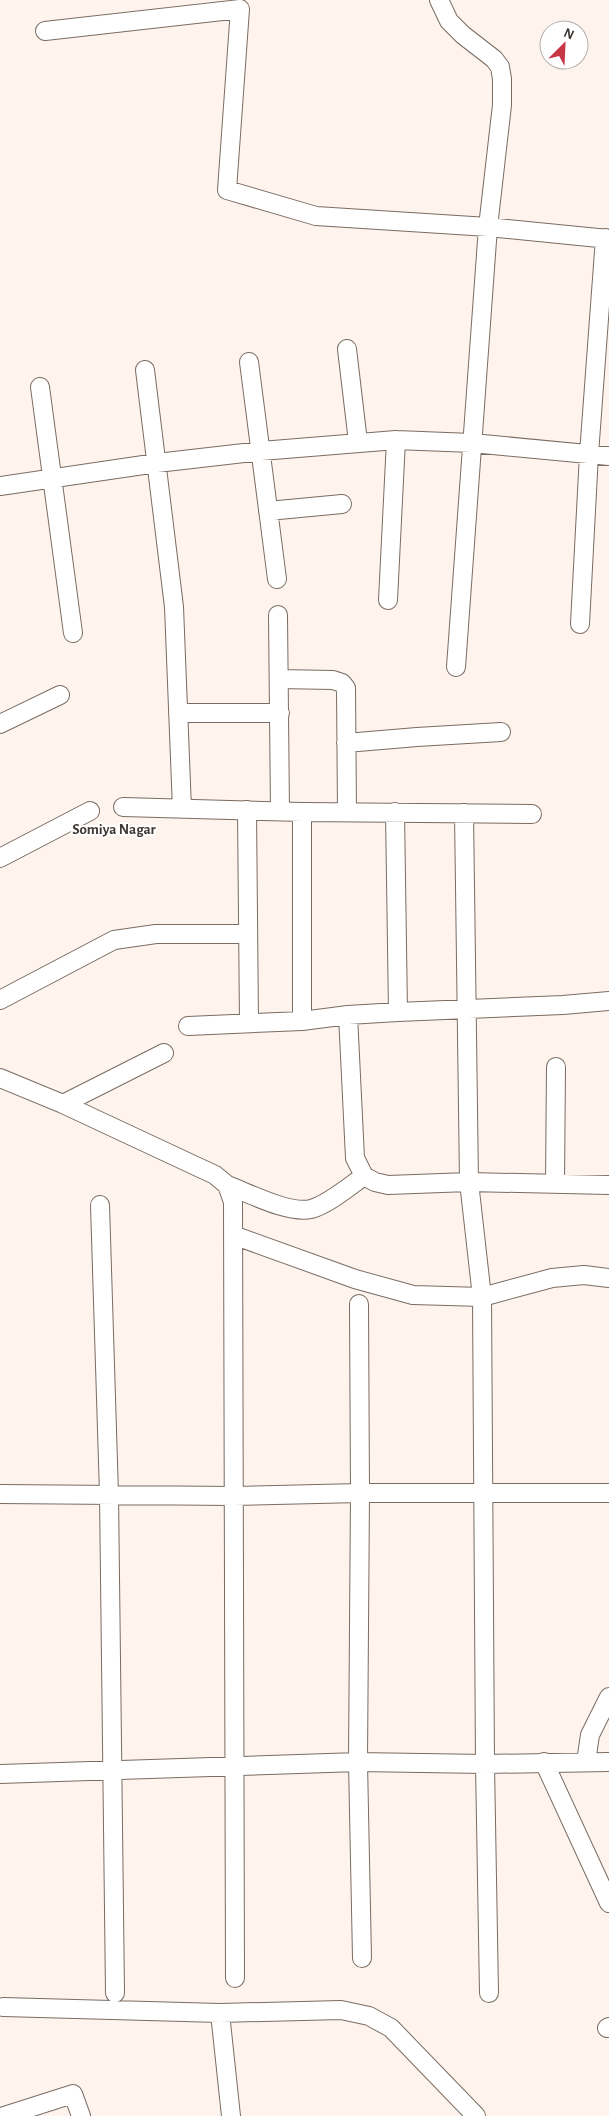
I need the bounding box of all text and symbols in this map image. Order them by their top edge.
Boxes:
north arrow [539,20,589,70]
text: N [562,26,576,42]
district label: Somiya Nagar [72,822,157,837]

